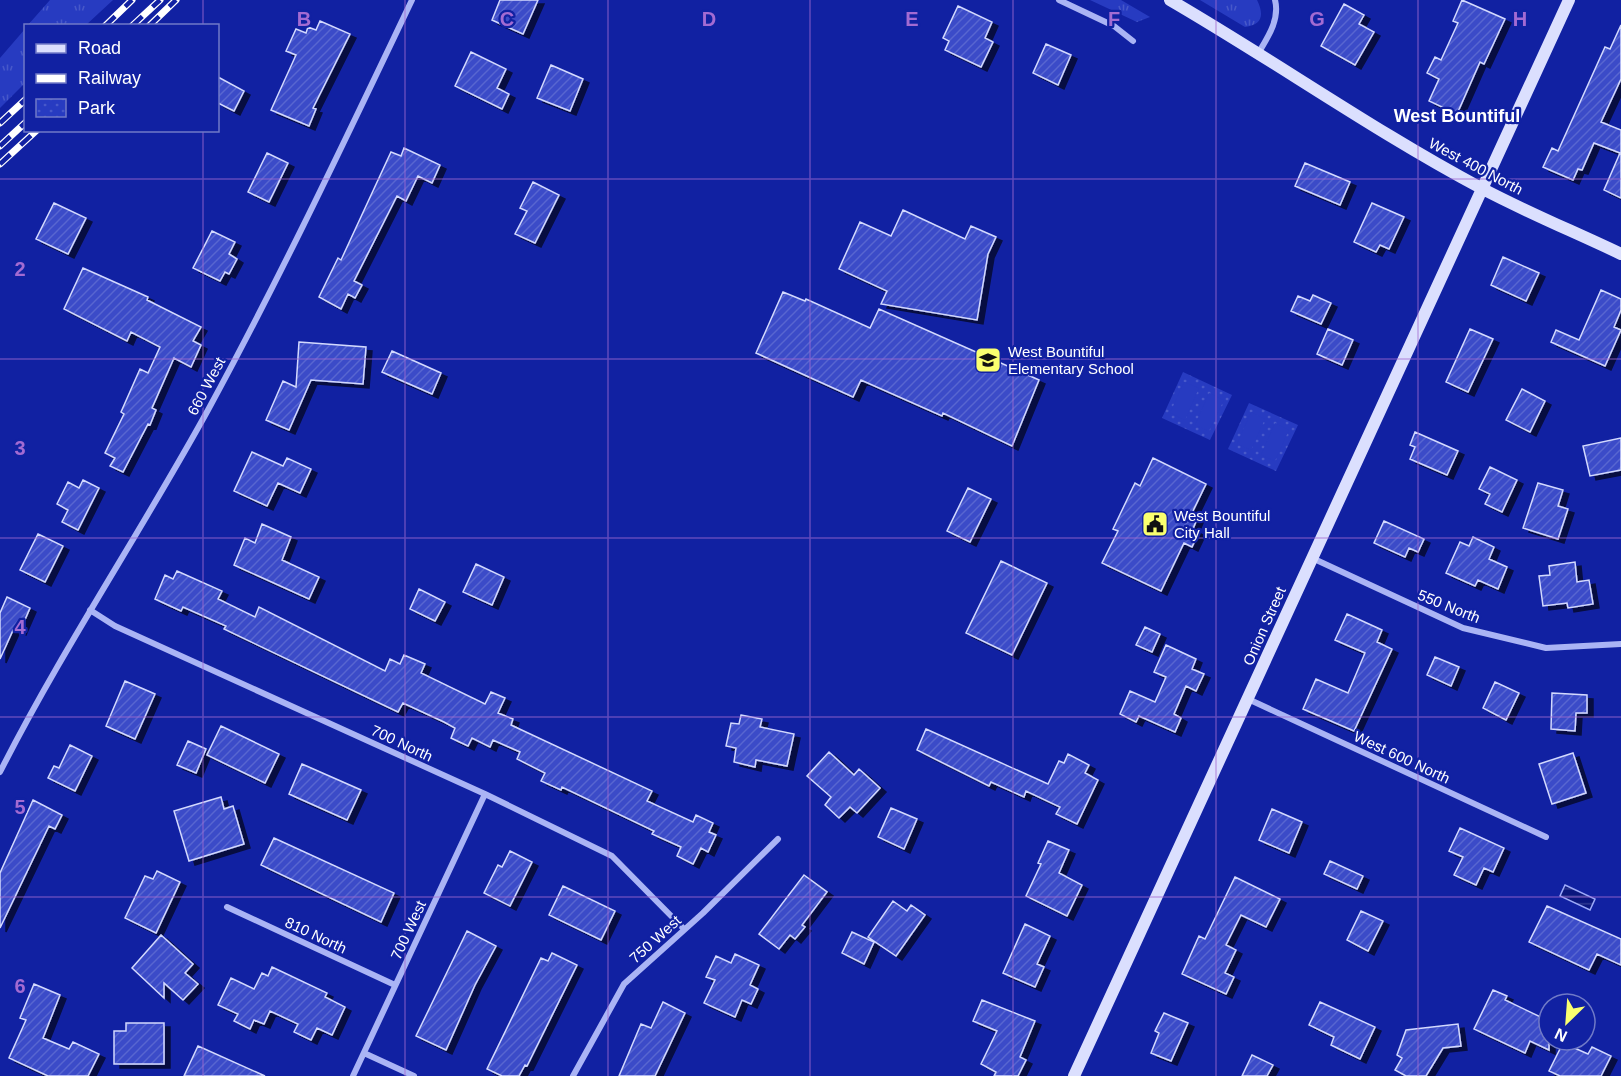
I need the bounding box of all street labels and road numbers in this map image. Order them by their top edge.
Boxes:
street label: West 400 North [1426,134,1526,198]
street label: 660 West [184,353,229,418]
street label: Onion Street [1239,583,1289,668]
street label: 550 North [1415,586,1483,626]
street label: 700 North [369,721,435,765]
street label: West 600 North [1351,727,1453,787]
street label: 700 West [387,897,429,962]
street label: 750 West [626,911,685,966]
street label: 810 North [283,913,349,957]

